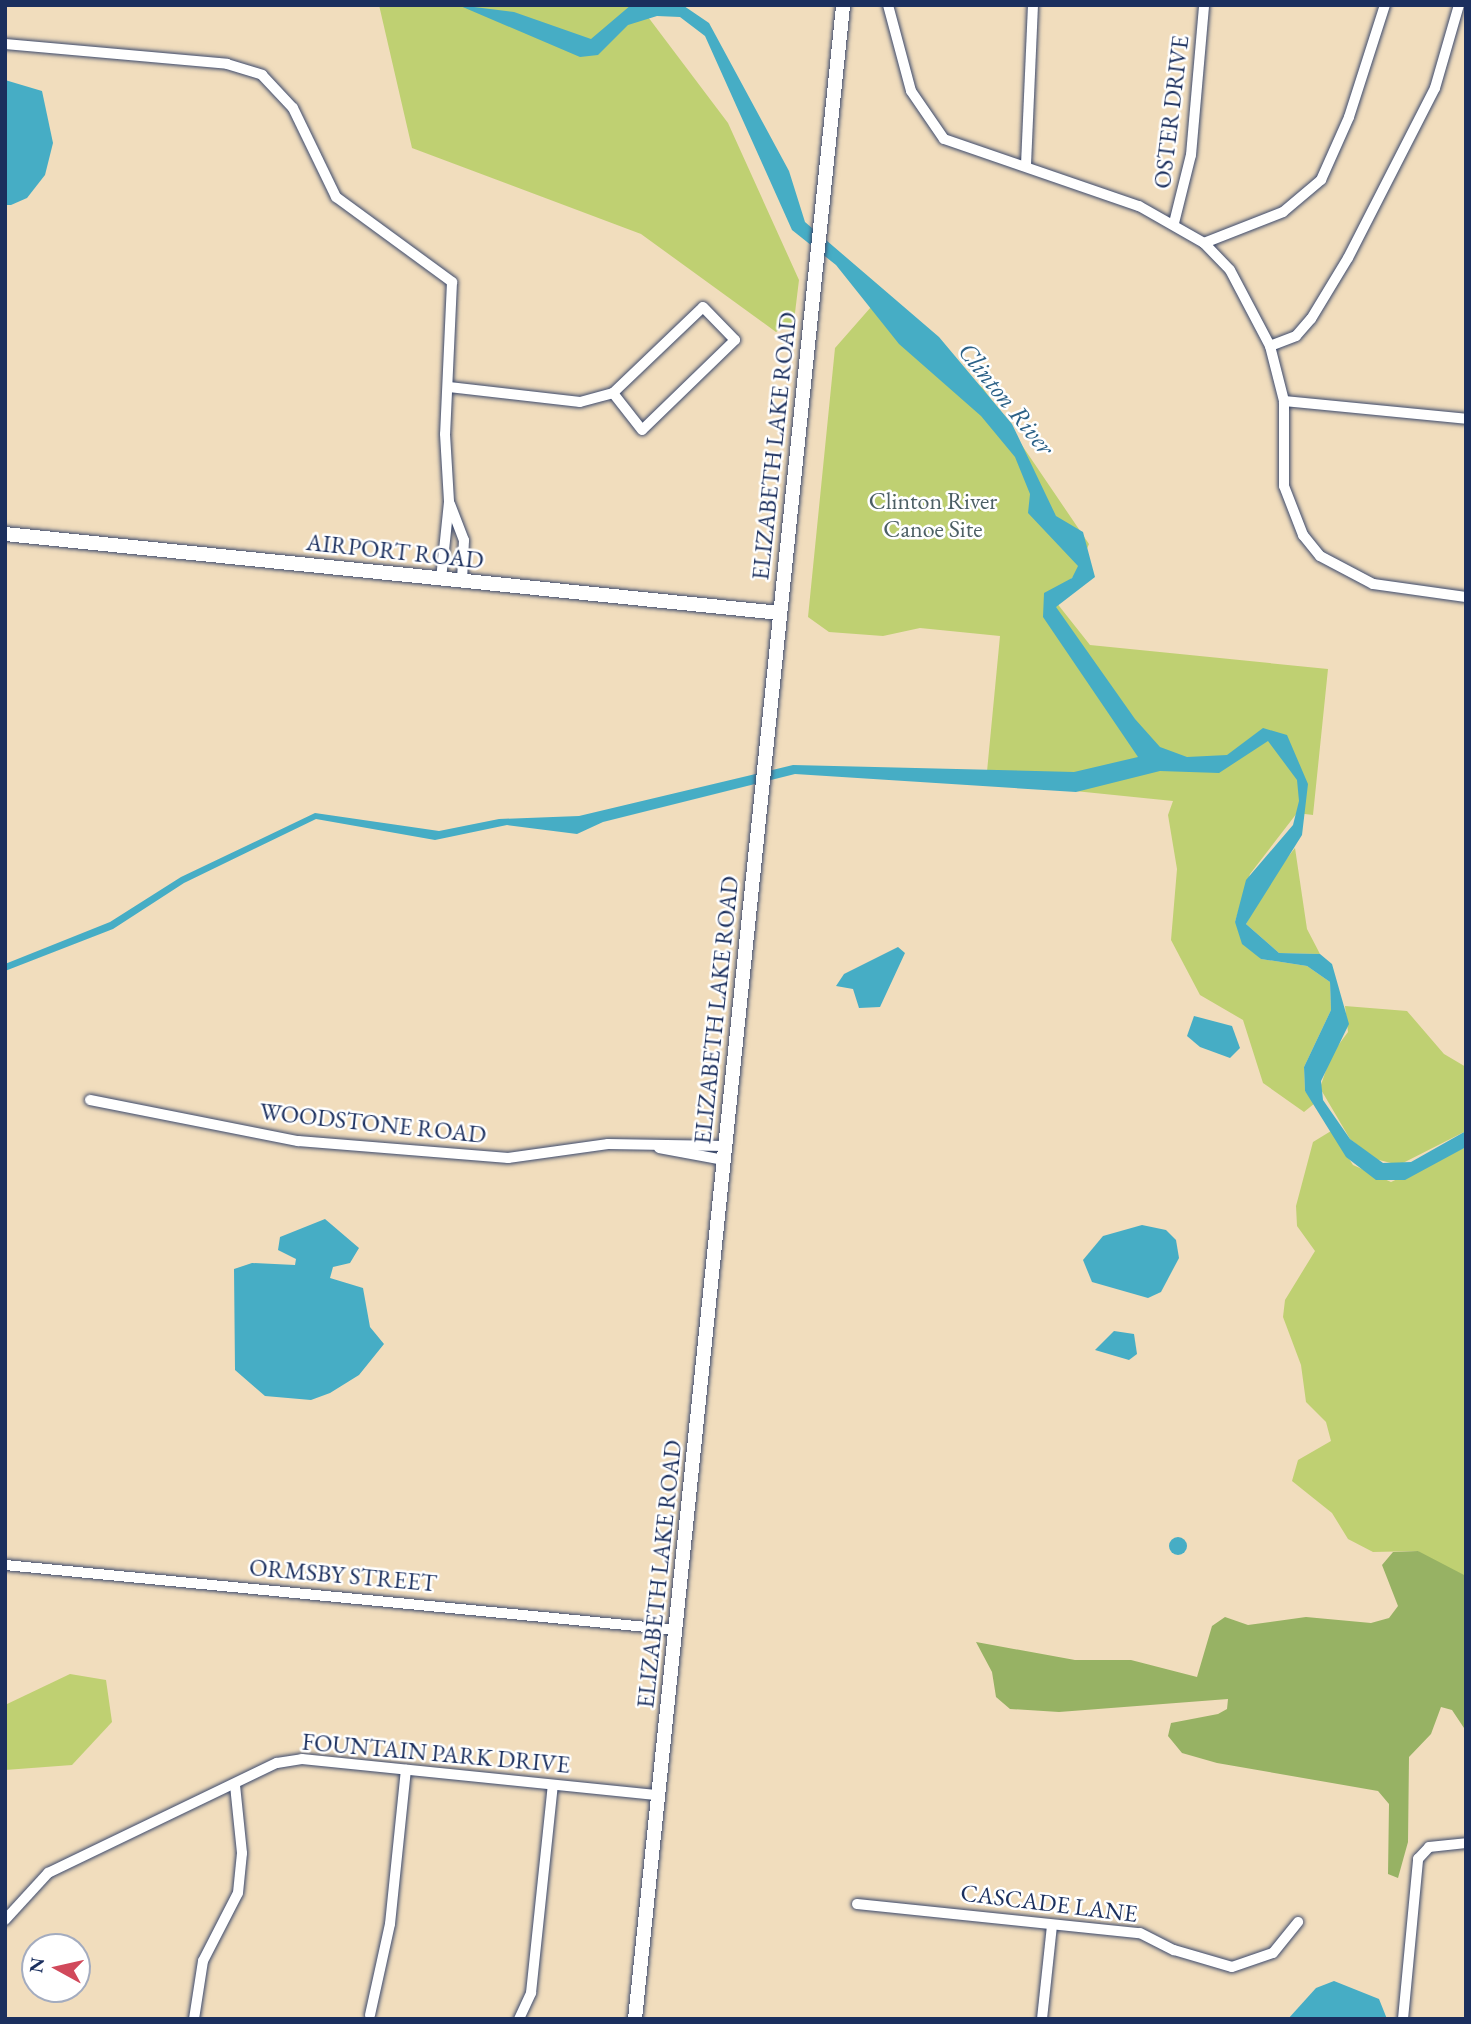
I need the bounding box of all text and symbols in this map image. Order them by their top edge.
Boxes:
street label: OSTER DRIVE [1147,34,1195,190]
street label: ELIZABETH LAKE ROAD [746,311,802,581]
water label: Clinton River [951,336,1061,462]
park label: Clinton River Canoe Site [869,487,997,543]
street label: AIRPORT ROAD [305,527,485,575]
street label: ELIZABETH LAKE ROAD [688,875,744,1145]
street label: WOODSTONE ROAD [258,1097,488,1149]
street label: ELIZABETH LAKE ROAD [631,1439,687,1709]
street label: ORMSBY STREET [248,1552,438,1598]
street label: FOUNTAIN PARK DRIVE [301,1727,571,1779]
street label: CASCADE LANE [959,1878,1139,1928]
north arrow [21,1933,91,2003]
text: N [23,1956,50,1975]

